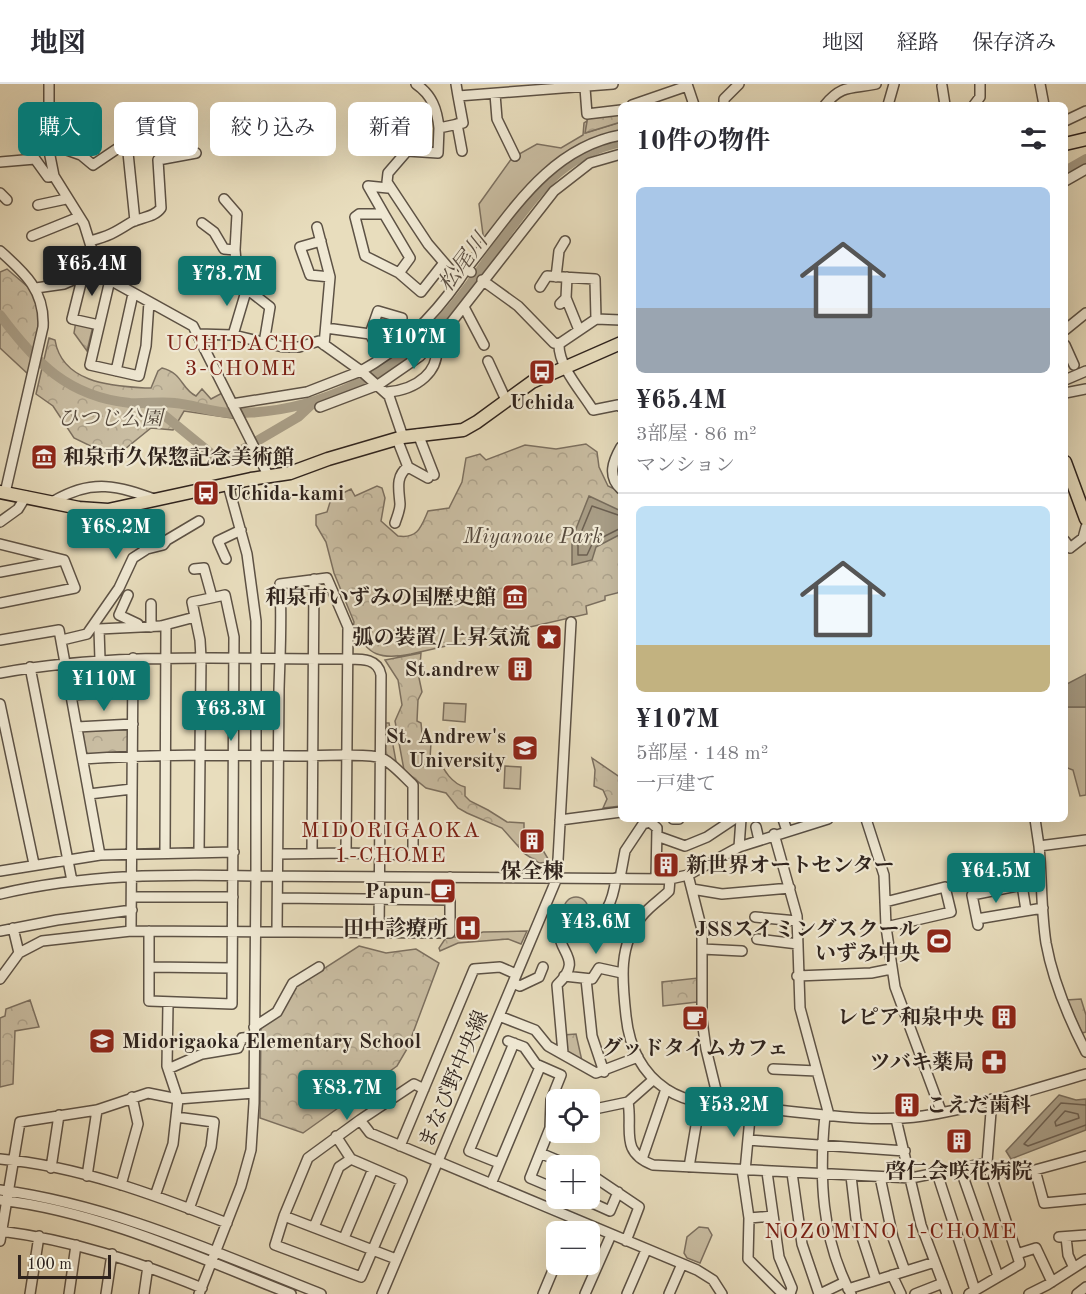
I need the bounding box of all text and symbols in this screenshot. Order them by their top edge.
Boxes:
text: 地図 [30,31,86,59]
text: 地図 [822,33,864,54]
text: 経路 [897,33,939,54]
text: 保存済み [972,33,1056,54]
chip: 購入 [18,102,102,156]
chip: 賃貸 [114,102,198,156]
chip: 絞り込み [210,102,336,156]
chip: 新着 [348,102,432,156]
icon: filters [1017,122,1050,155]
text: 10件の物件 [636,129,770,155]
icon: home [789,226,897,334]
water label: 松尾川 [433,227,493,296]
pin: ¥65.4M [43,246,141,297]
text: ¥65.4M [57,255,127,275]
pin: ¥73.7M [178,256,276,307]
text: ¥73.7M [192,265,262,285]
pin: ¥107M [372,319,456,370]
text: ¥107M [382,328,446,348]
district label: UCHIDACHO 3-CHOME [166,333,316,380]
bus stop icon: Uchida [527,357,557,387]
text: ¥65.4M [636,388,727,414]
place label: Uchida [509,393,575,414]
park label: ひつじ公園 [58,407,165,430]
text: 3部屋 · 86 m² [636,425,757,445]
museum icon: 和泉市久保惣記念美術館 [29,442,59,472]
place label: 和泉市久保惣記念美術館 [63,445,294,469]
text: マンション [636,456,735,476]
bus stop icon: Uchida-kami [191,478,221,508]
place label: Uchida-kami [226,484,344,505]
pin: ¥68.2M [67,509,165,560]
text: ¥68.2M [81,518,151,538]
park label: Miyanoue Park [462,527,603,548]
icon: home [789,545,897,653]
museum icon: 和泉市いずみの国歴史館 [500,582,530,612]
place label: 和泉市いずみの国歴史館 [265,586,496,609]
place icon: 弧の装置/上昇気流 [534,622,564,652]
place label: 弧の装置/上昇気流 [353,625,530,649]
building icon: St.andrew [505,654,535,684]
place label: St.andrew [404,660,500,681]
pin: ¥110M [62,661,146,712]
text: ¥110M [72,670,136,690]
pin: ¥63.3M [182,691,280,742]
text: ¥63.3M [196,700,266,720]
text: ¥107M [636,707,719,733]
place label: St. Andrew's University [385,727,506,772]
school or university icon: St. Andrew's University [510,733,540,763]
text: 5部屋 · 148 m² [636,744,768,764]
text: 一戸建て [636,775,716,795]
district label: MIDORIGAOKA 1-CHOME [301,820,481,867]
building icon: 保全棟 [517,826,547,856]
building icon: 新世界オートセンター [651,850,681,880]
pin: ¥64.5M [947,853,1045,904]
place label: 新世界オートセンター [686,854,895,877]
place label: 保全棟 [501,860,564,883]
text: ¥64.5M [961,862,1031,882]
cafe icon: Papun [428,876,458,906]
place label: Papun [365,882,424,903]
pin: ¥43.6M [547,904,645,955]
hospital icon: 田中診療所 [453,913,483,943]
text: ¥43.6M [561,913,631,933]
place label: 田中診療所 [343,917,448,940]
place label: JSSスイミングスクール いずみ中央 [695,918,920,965]
sports icon: JSSスイミングスクール いずみ中央 [924,926,954,956]
building icon: レピア和泉中央 [989,1002,1019,1032]
cafe icon: グッドタイムカフェ [680,1003,710,1033]
place label: レピア和泉中央 [837,1006,984,1029]
street label: まなび野中央線 [414,1007,493,1151]
school or university icon: Midorigaoka Elementary School [87,1026,117,1056]
place label: Midorigaoka Elementary School [122,1032,421,1053]
place label: グッドタイムカフェ [602,1037,788,1060]
pharmacy icon: ツバキ薬局 [979,1047,1009,1077]
place label: ツバキ薬局 [869,1051,974,1074]
pin: ¥83.7M [298,1070,396,1121]
text: ¥83.7M [312,1079,382,1099]
pin: ¥53.2M [685,1087,783,1138]
map controls [546,1089,600,1275]
button: locate [546,1089,600,1143]
building icon: こえだ歯科 [892,1090,922,1120]
place label: こえだ歯科 [926,1094,1031,1117]
text: ¥53.2M [699,1096,769,1116]
building icon: 啓仁会咲花病院 [944,1126,974,1156]
button: + [546,1155,600,1209]
place label: 啓仁会咲花病院 [886,1159,1033,1183]
button: − [546,1221,600,1275]
district label: NOZOMINO 1-CHOME [764,1221,1018,1243]
scale bar [18,1252,111,1280]
text: 100 m [27,1257,72,1273]

